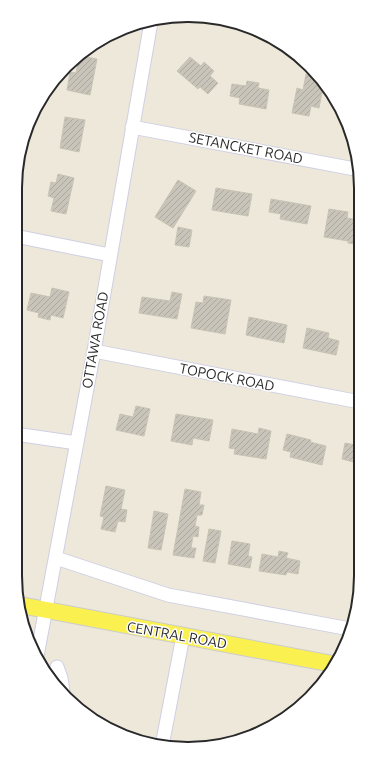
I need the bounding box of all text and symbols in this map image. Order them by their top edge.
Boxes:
street label: SETANCKET ROAD [188,129,304,167]
street label: OTTAWA ROAD [79,290,111,390]
street label: TOPOCK ROAD [178,360,276,394]
street label: CENTRAL ROAD [126,618,228,652]

